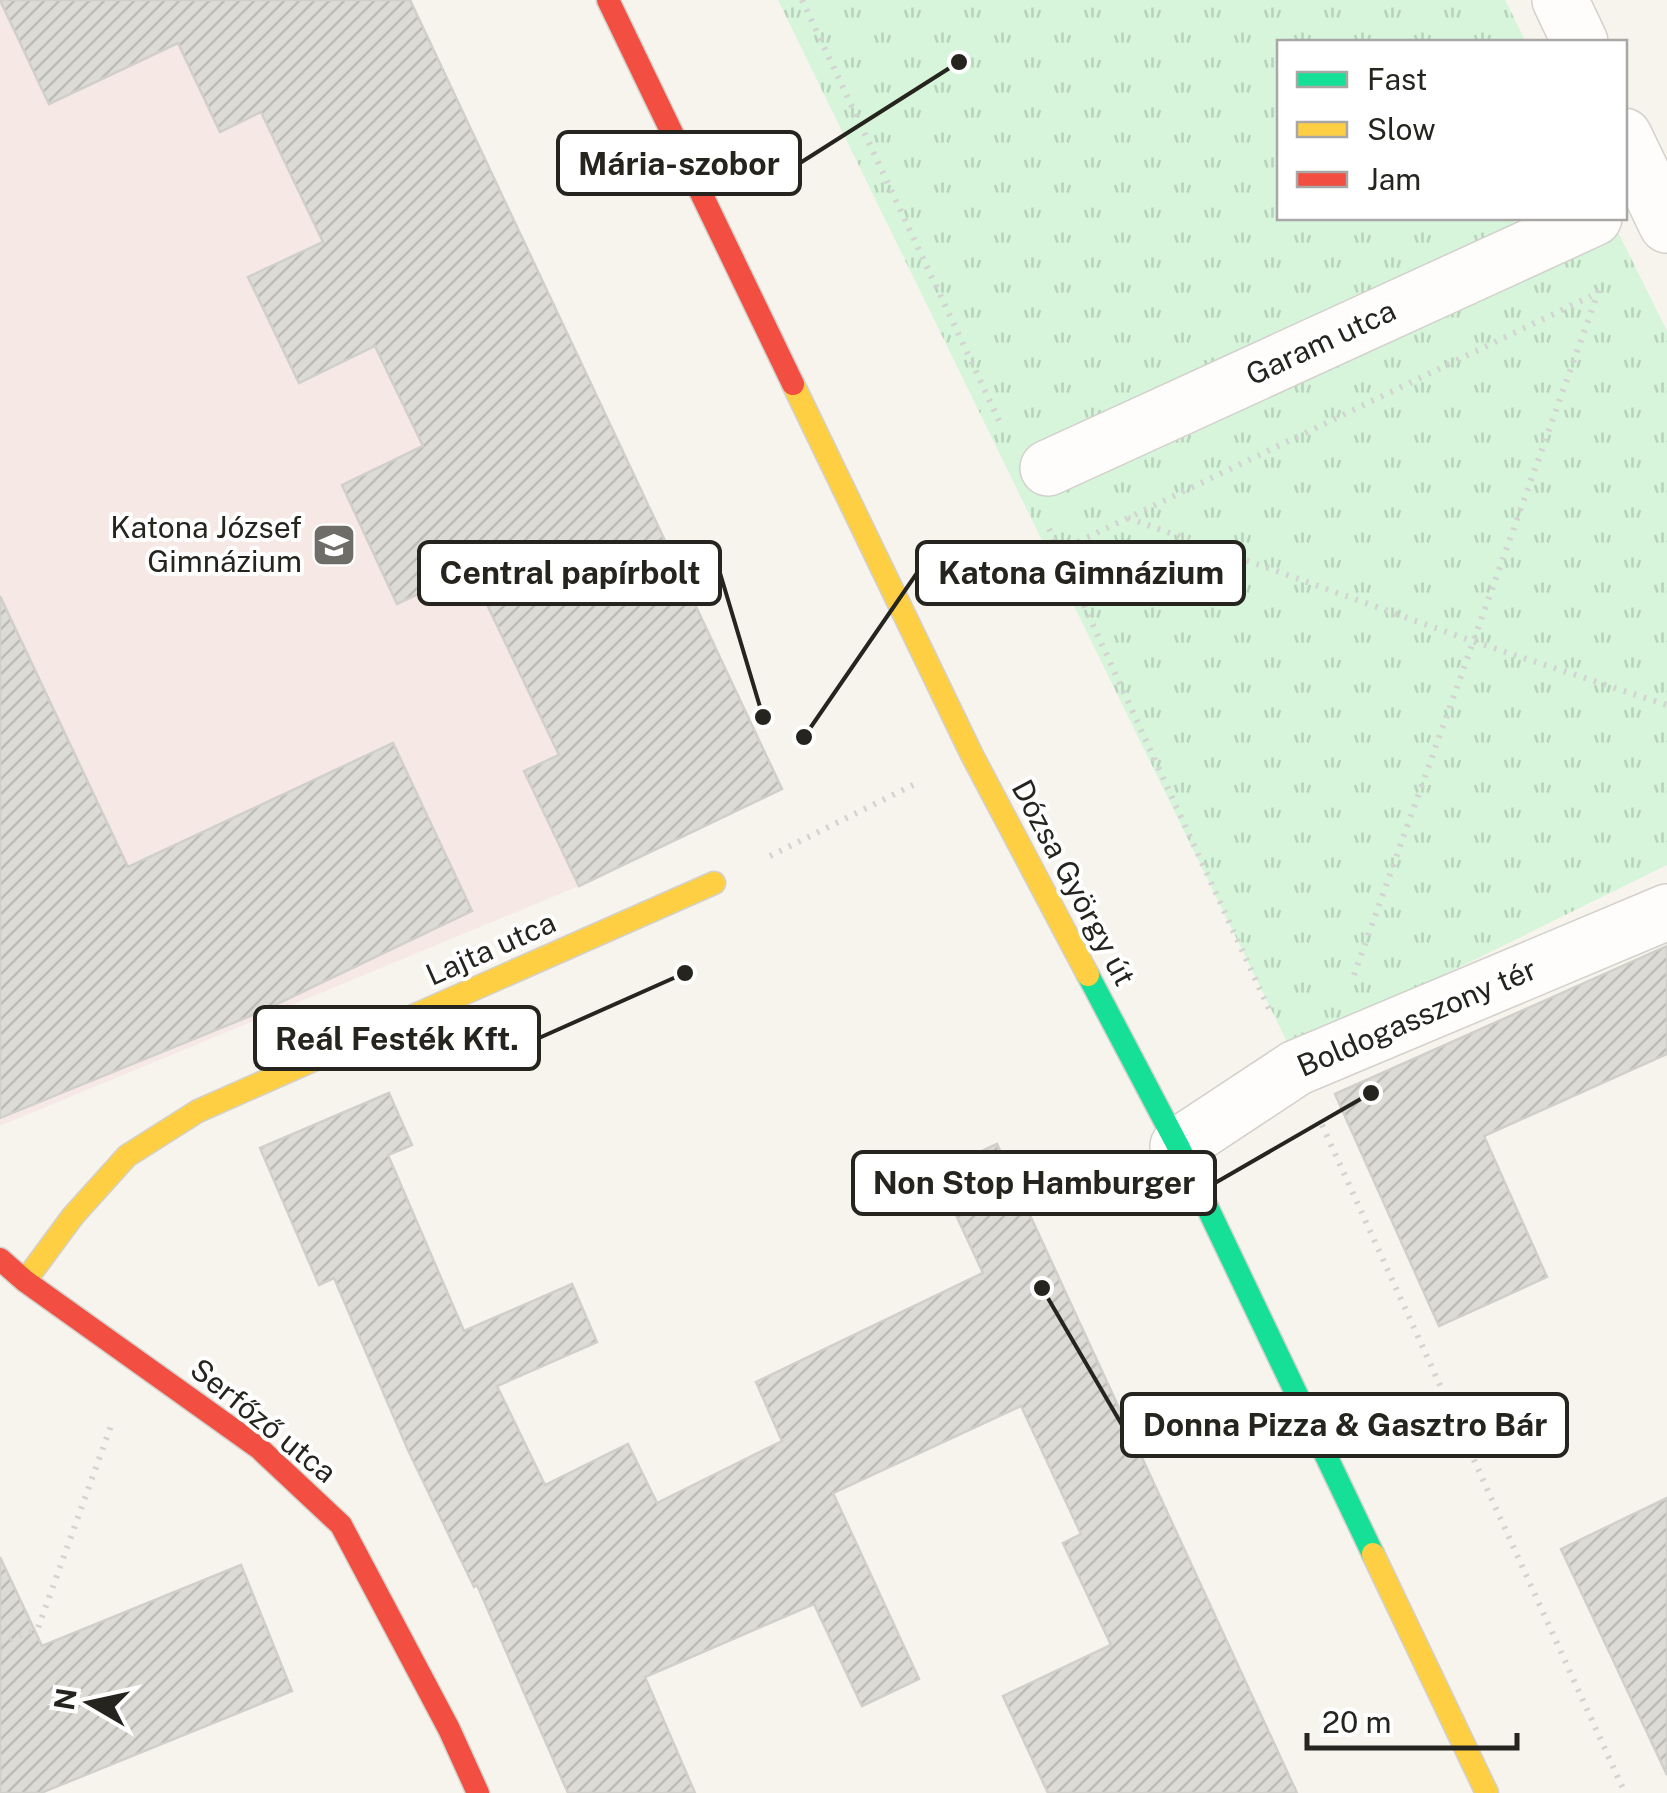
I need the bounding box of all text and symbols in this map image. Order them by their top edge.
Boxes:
legend [1277,40,1627,220]
text: Fast [1367,61,1427,97]
text: Slow [1367,111,1436,147]
callout: Mária-szobor [558,132,800,194]
text: Mária-szobor [578,145,780,182]
text: Jam [1367,161,1421,197]
street label: Garam utca [1240,292,1401,392]
place label: Katona József Gimnázium [110,509,302,579]
school or university icon: Katona József Gimnázium [311,522,357,568]
callout: Central papírbolt [419,542,720,604]
callout: Katona Gimnázium [917,542,1244,604]
text: Central papírbolt [439,554,701,591]
text: Katona Gimnázium [938,554,1224,591]
street label: Dózsa György út [1004,773,1143,992]
street label: Lajta utca [420,904,561,993]
street label: Boldogasszony tér [1292,950,1542,1084]
callout: Reál Festék Kft. [255,1007,539,1069]
text: Reál Festék Kft. [275,1020,519,1057]
callout: Non Stop Hamburger [853,1152,1215,1214]
text: Non Stop Hamburger [873,1164,1195,1201]
street label: Serfőző utca [183,1350,344,1490]
callout: Donna Pizza & Gasztro Bár [1122,1394,1567,1456]
text: Donna Pizza & Gasztro Bár [1143,1406,1547,1443]
north arrow [40,1653,140,1753]
text: N [47,1686,83,1712]
scale bar [1307,1688,1517,1750]
text: 20 m [1322,1704,1391,1740]

